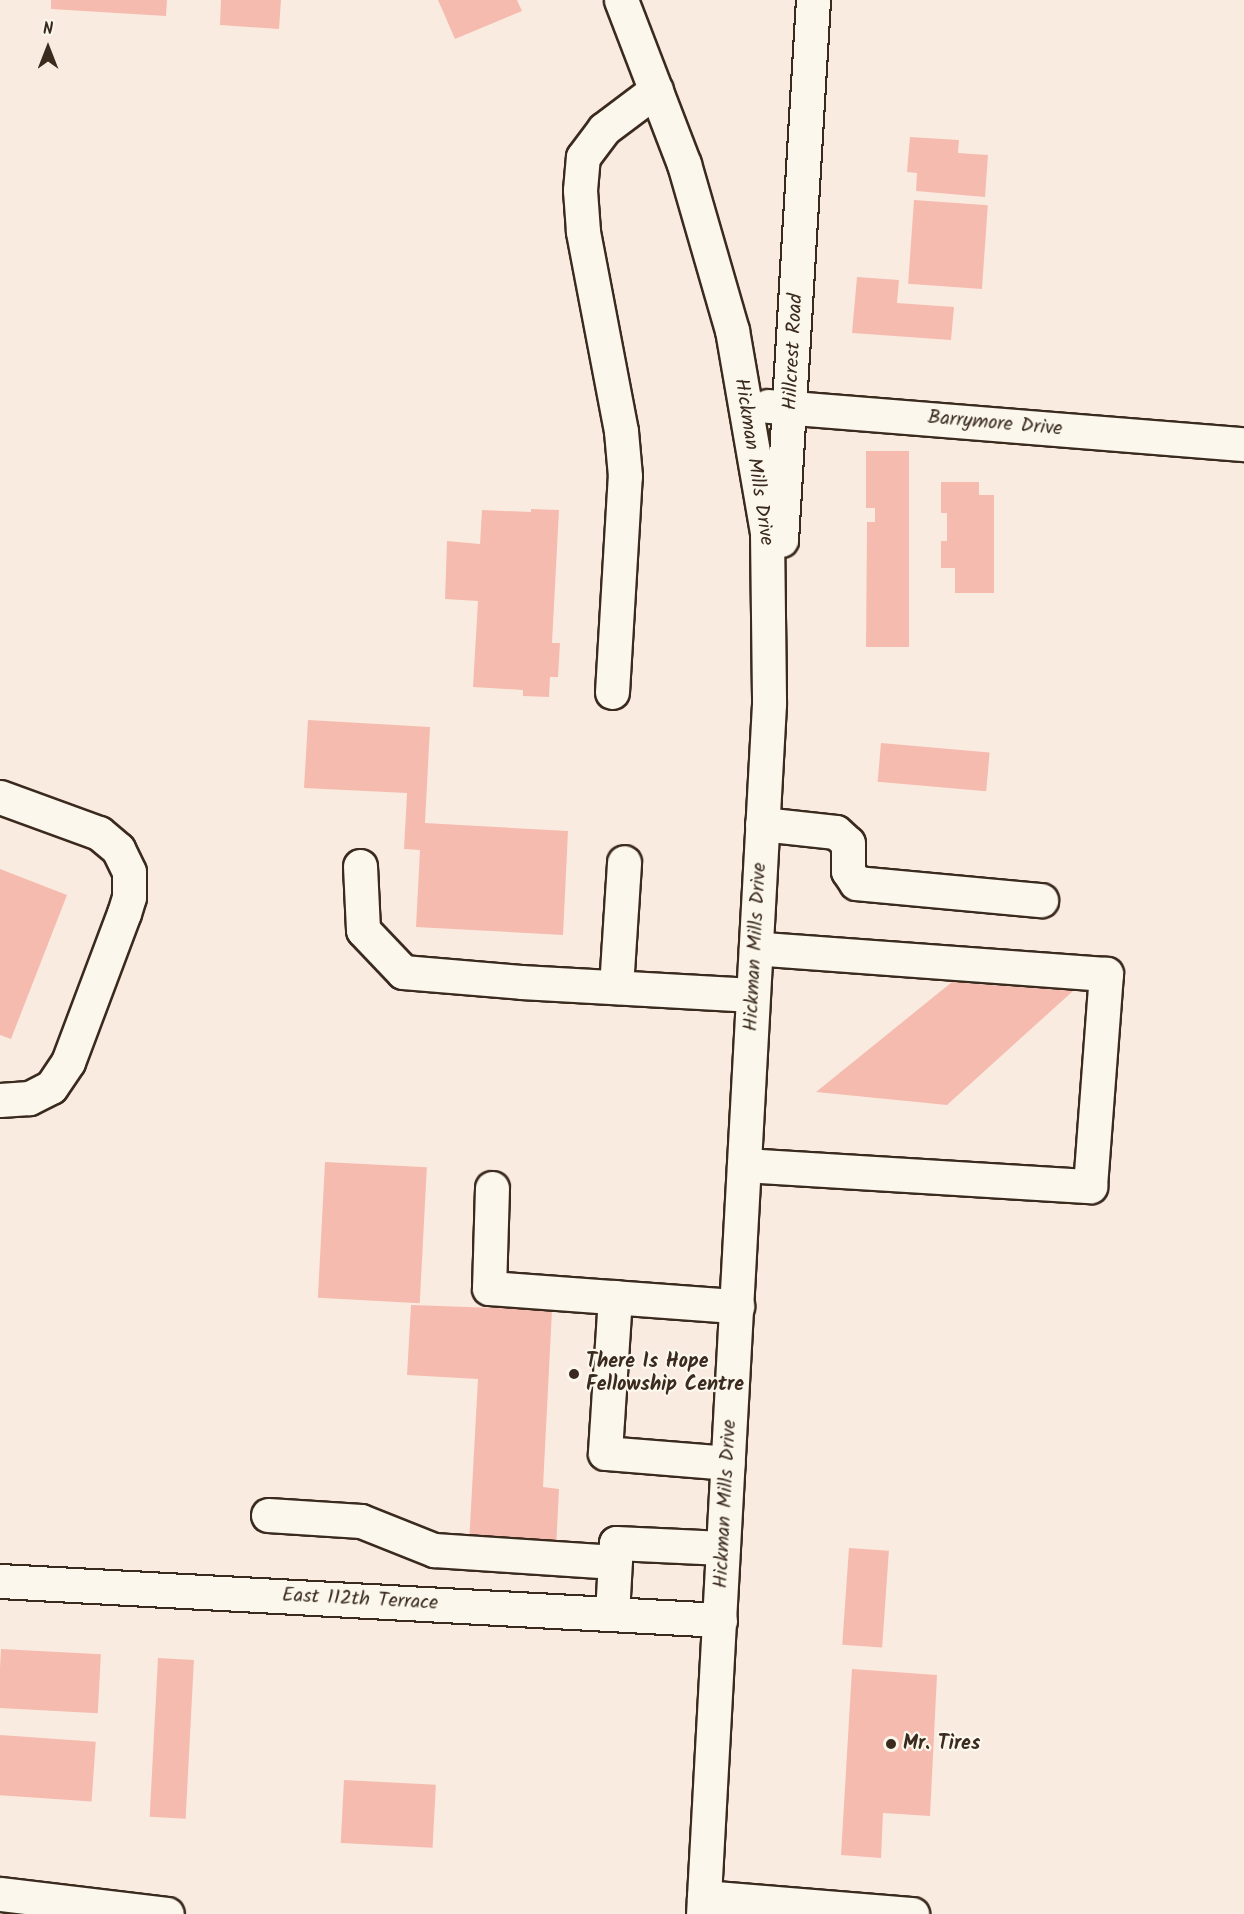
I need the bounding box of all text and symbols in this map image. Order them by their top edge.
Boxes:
text: N [43,17,53,42]
north arrow [18,18,78,78]
street label: Hillcrest Road [779,293,809,411]
street label: Hickman Mills Drive [728,377,778,547]
street label: Barrymore Drive [927,406,1063,442]
street label: Hickman Mills Drive [740,862,772,1032]
place label: There Is Hope Fellowship Centre [586,1350,744,1397]
marker: There Is Hope Fellowship Centre [567,1367,581,1381]
street label: Hickman Mills Drive [710,1419,742,1589]
street label: East 112th Terrace [281,1584,439,1616]
place label: Mr. Tires [903,1732,980,1756]
marker: Mr. Tires [884,1737,898,1751]

